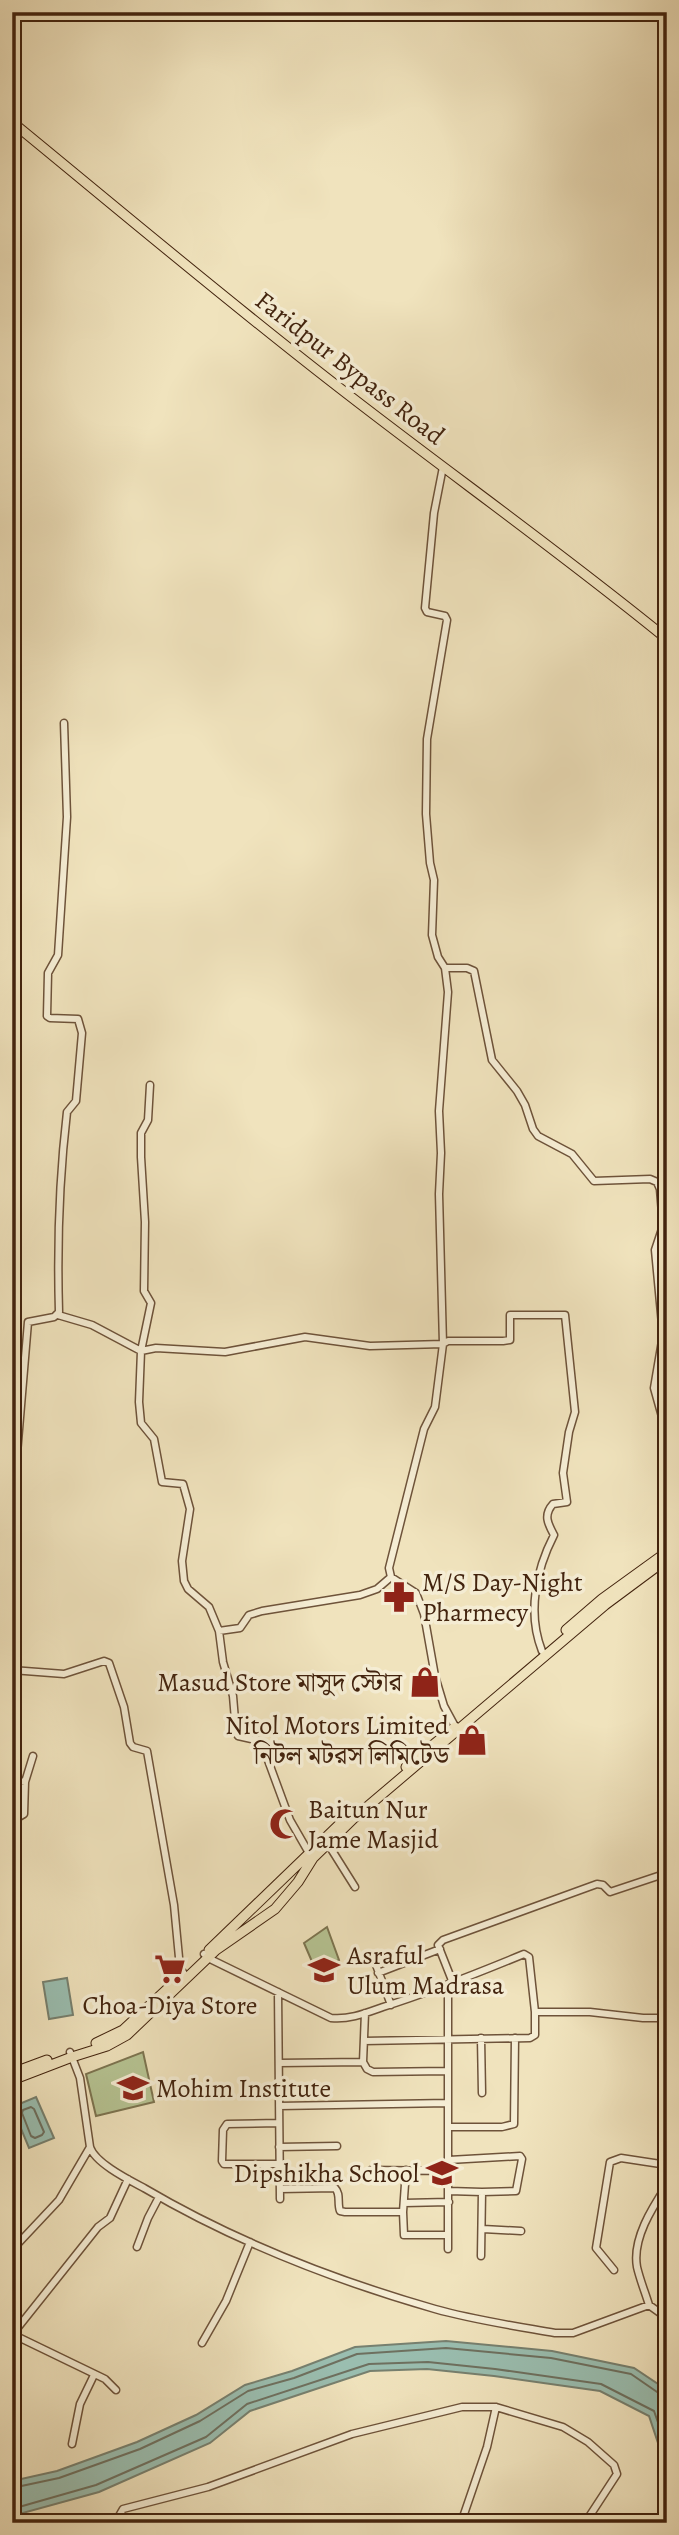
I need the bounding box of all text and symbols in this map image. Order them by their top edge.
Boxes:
street label: Faridpur Bypass Road [248,283,452,453]
place label: M/S Day-Night Pharmecy [422,1565,583,1630]
pharmacy icon: M/S Day-Night Pharmecy [382,1580,416,1614]
place label: Masud Store মাসুদ স্টোর [157,1665,404,1700]
shop icon: Masud Store মাসুদ স্টোর [408,1665,442,1699]
place label: Nitol Motors Limited নিটল মটরস লিমিটেড [225,1708,450,1773]
shop icon: Nitol Motors Limited নিটল মটরস লিমিটেড [455,1723,489,1757]
place label: Baitun Nur Jame Masjid [308,1792,438,1857]
mosque icon: Baitun Nur Jame Masjid [268,1807,302,1841]
place label: Asraful Ulum Madrasa [346,1938,504,2003]
supermarket icon: Choa-Diya Store [153,1952,187,1986]
school or university icon: Asraful Ulum Madrasa [307,1953,341,1987]
place label: Choa-Diya Store [82,1988,258,2023]
school or university icon: Mohim Institute [116,2071,150,2105]
place label: Mohim Institute [156,2071,331,2106]
place label: Dipshikha School [234,2156,419,2191]
school or university icon: Dipshikha School [425,2156,459,2190]

